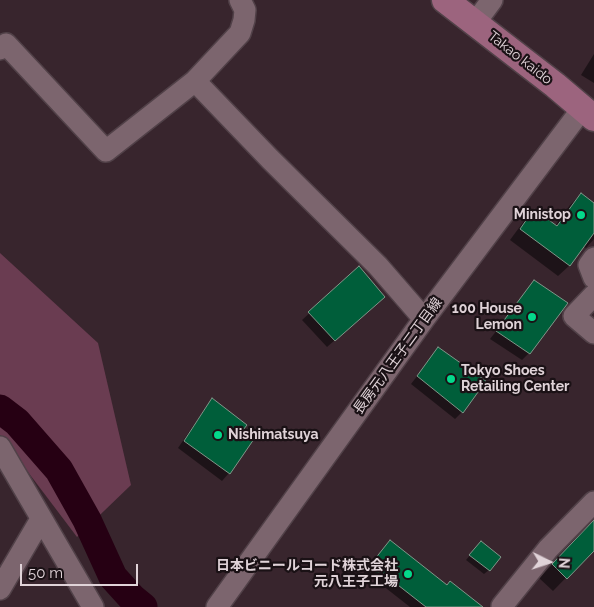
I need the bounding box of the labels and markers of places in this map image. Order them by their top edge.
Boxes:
place label: Ministop [514,207,571,223]
marker: Ministop [575,209,587,221]
place label: 100 House Lemon [452,301,522,334]
marker: 100 House Lemon [526,311,538,323]
place label: Tokyo Shoes Retailing Center [461,363,570,396]
marker: Tokyo Shoes Retailing Center [445,373,457,385]
place label: Nishimatsuya [228,427,319,443]
marker: Nishimatsuya [212,429,224,441]
place label: 日本ビニールコード株式会社 元八王子工場 [216,558,398,590]
marker: 日本ビニールコード株式会社 元八王子工場 [402,568,414,580]

